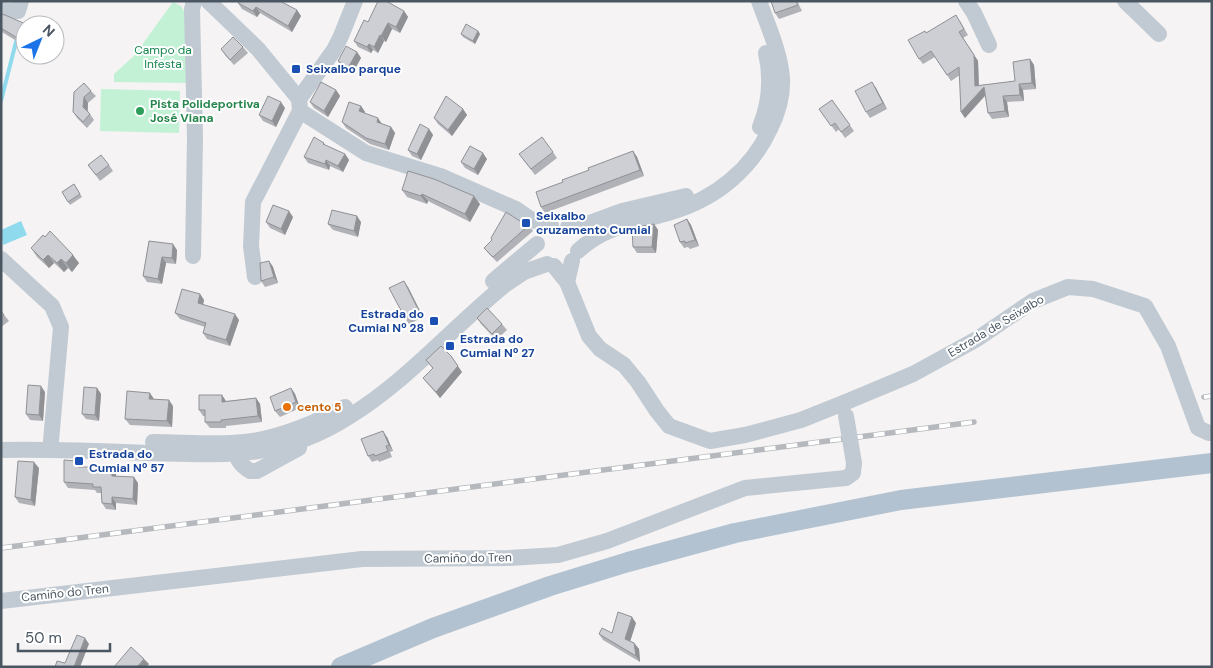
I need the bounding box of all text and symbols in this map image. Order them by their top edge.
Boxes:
north arrow [15,15,65,65]
text: N [39,20,59,41]
park label: Campo da Infesta [134,42,192,72]
place label: Seixalbo parque [306,61,401,77]
marker: Seixalbo parque [290,63,302,75]
place label: Pista Polideportiva José Viana [150,96,260,126]
marker: Pista Polideportiva José Viana [134,105,146,117]
place label: Seixalbo cruzamento Cumial [536,208,651,238]
marker: Seixalbo cruzamento Cumial [520,217,532,229]
street label: Estrada de Seixalbo [945,291,1047,361]
place label: Estrada do Cumial Nº 28 [348,306,424,336]
marker: Estrada do Cumial Nº 28 [428,315,440,327]
place label: Estrada do Cumial Nº 27 [460,331,535,361]
marker: Estrada do Cumial Nº 27 [444,340,456,352]
place label: cento 5 [297,399,342,415]
marker: cento 5 [281,401,293,413]
place label: Estrada do Cumial Nº 57 [89,446,165,476]
marker: Estrada do Cumial Nº 57 [73,455,85,467]
street label: Camiño do Tren [424,549,512,567]
street label: Camiño do Tren [21,580,110,606]
scale bar [18,620,110,652]
text: 50 m [25,628,62,648]

